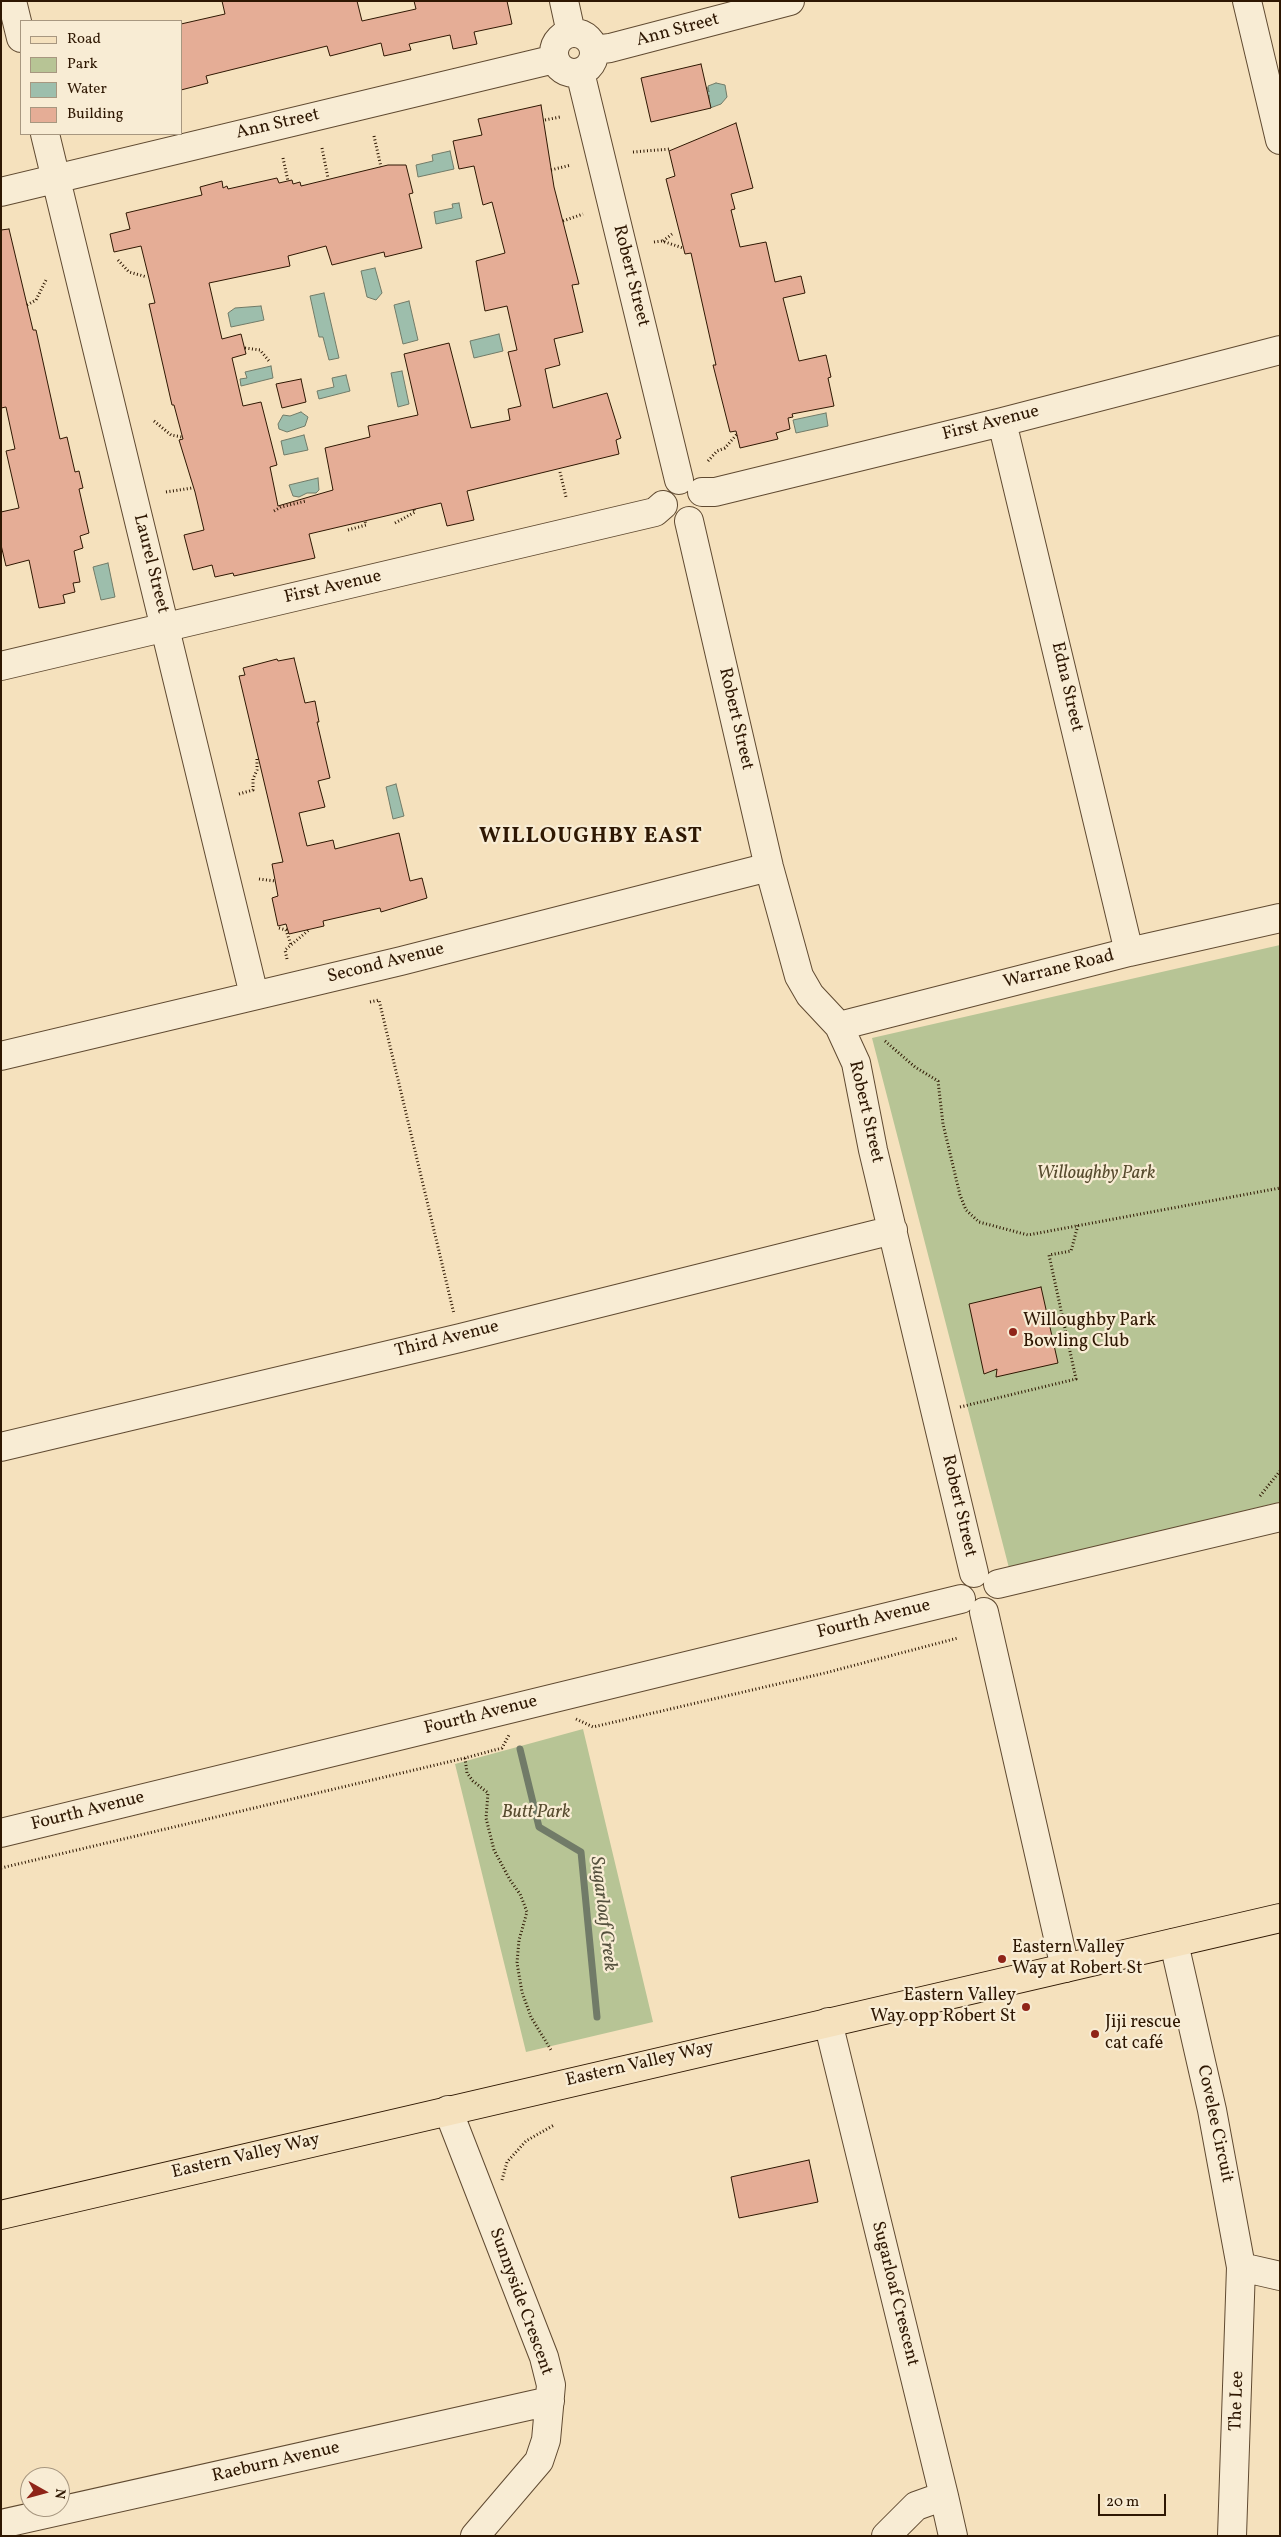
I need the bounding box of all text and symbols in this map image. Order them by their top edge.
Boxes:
street label: Ann Street [634,10,722,52]
legend [20,20,182,135]
text: Road [67,29,101,50]
text: Park [67,54,98,75]
text: Water [67,79,107,100]
text: Building [67,104,123,125]
street label: Ann Street [234,105,322,145]
street label: Robert Street [607,223,653,329]
street label: First Avenue [940,402,1042,446]
street label: Laurel Street [127,512,173,616]
street label: First Avenue [282,566,384,610]
street label: Edna Street [1045,640,1087,734]
street label: Robert Street [713,666,757,772]
district label: WILLOUGHBY EAST [477,825,705,851]
street label: Second Avenue [325,939,447,989]
street label: Warrane Road [1001,946,1117,994]
street label: Robert Street [843,1059,887,1165]
park label: Willoughby Park [1037,1164,1155,1186]
place label: Willoughby Park Bowling Club [1023,1311,1156,1354]
street label: Third Avenue [393,1317,501,1363]
marker: Willoughby Park Bowling Club [1007,1326,1019,1338]
street label: Robert Street [936,1453,980,1559]
street label: Fourth Avenue [815,1595,933,1645]
street label: Fourth Avenue [422,1691,540,1741]
street label: Fourth Avenue [29,1787,147,1837]
park label: Butt Park [502,1803,570,1825]
water label: Sugarloaf Creek [584,1855,620,1973]
place label: Eastern Valley Way at Robert St [1012,1938,1143,1980]
marker: Eastern Valley Way at Robert St [996,1953,1008,1965]
place label: Eastern Valley Way opp Robert St [870,1986,1016,2028]
marker: Eastern Valley Way opp Robert St [1020,2001,1032,2013]
place label: Jiji rescue cat café [1105,2013,1181,2056]
marker: Jiji rescue cat café [1089,2028,1101,2040]
street label: Eastern Valley Way [564,2037,716,2093]
street label: Covelee Circuit [1191,2063,1237,2185]
street label: Eastern Valley Way [170,2129,322,2185]
street label: Sugarloaf Crescent [866,2219,922,2369]
street label: Sunnyside Crescent [483,2225,557,2379]
street label: The Lee [1226,2371,1250,2431]
street label: Raeburn Avenue [210,2438,342,2488]
north arrow [20,2467,70,2517]
scale bar [1101,2484,1168,2516]
text: N [49,2488,69,2500]
text: 20 m [1106,2492,1139,2513]

